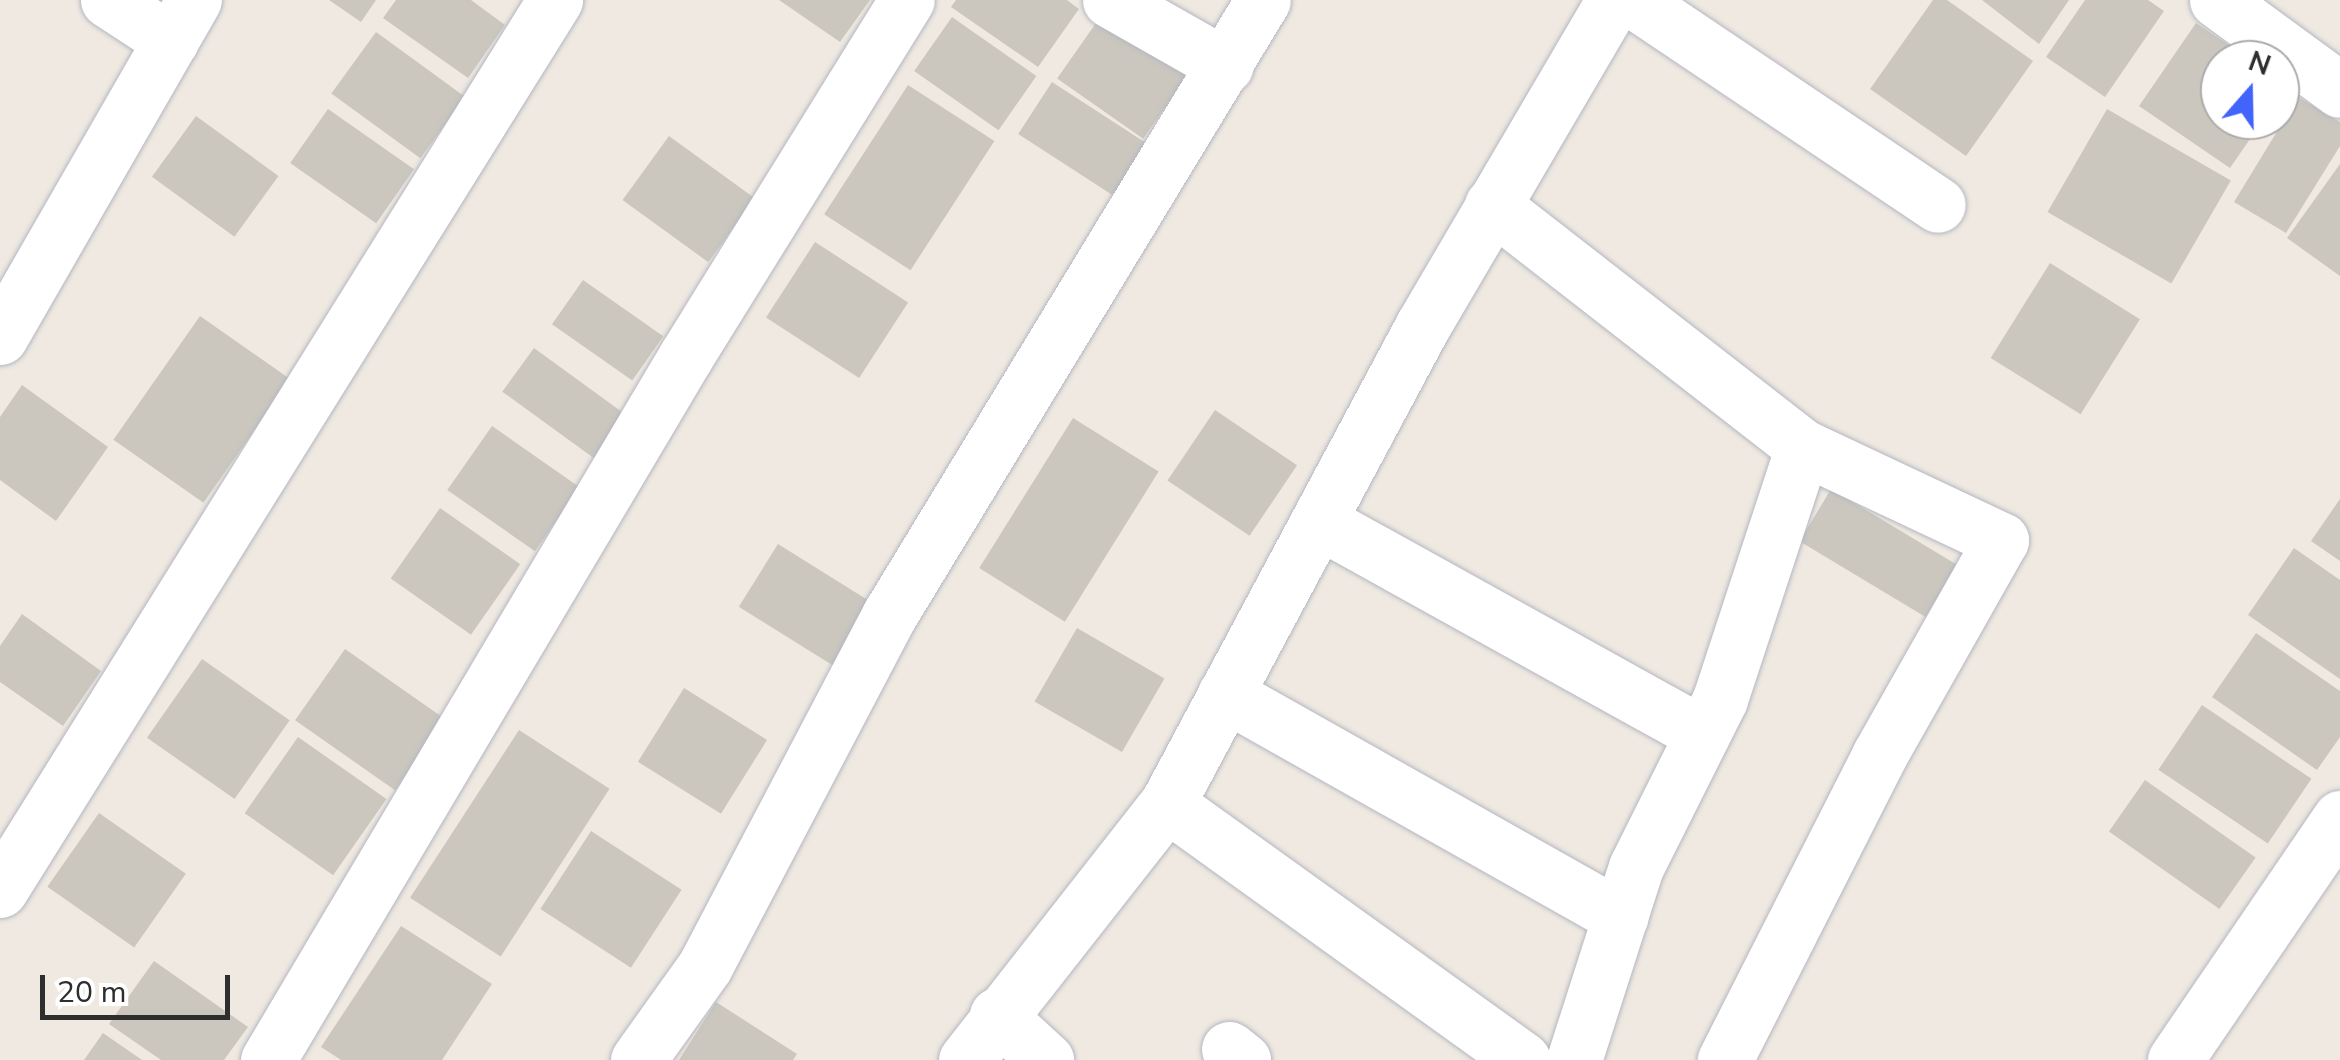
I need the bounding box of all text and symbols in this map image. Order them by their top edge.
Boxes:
north arrow [2200,40,2300,140]
text: N [2243,42,2276,85]
scale bar [45,955,235,1017]
text: 20 m [57,972,126,1013]

